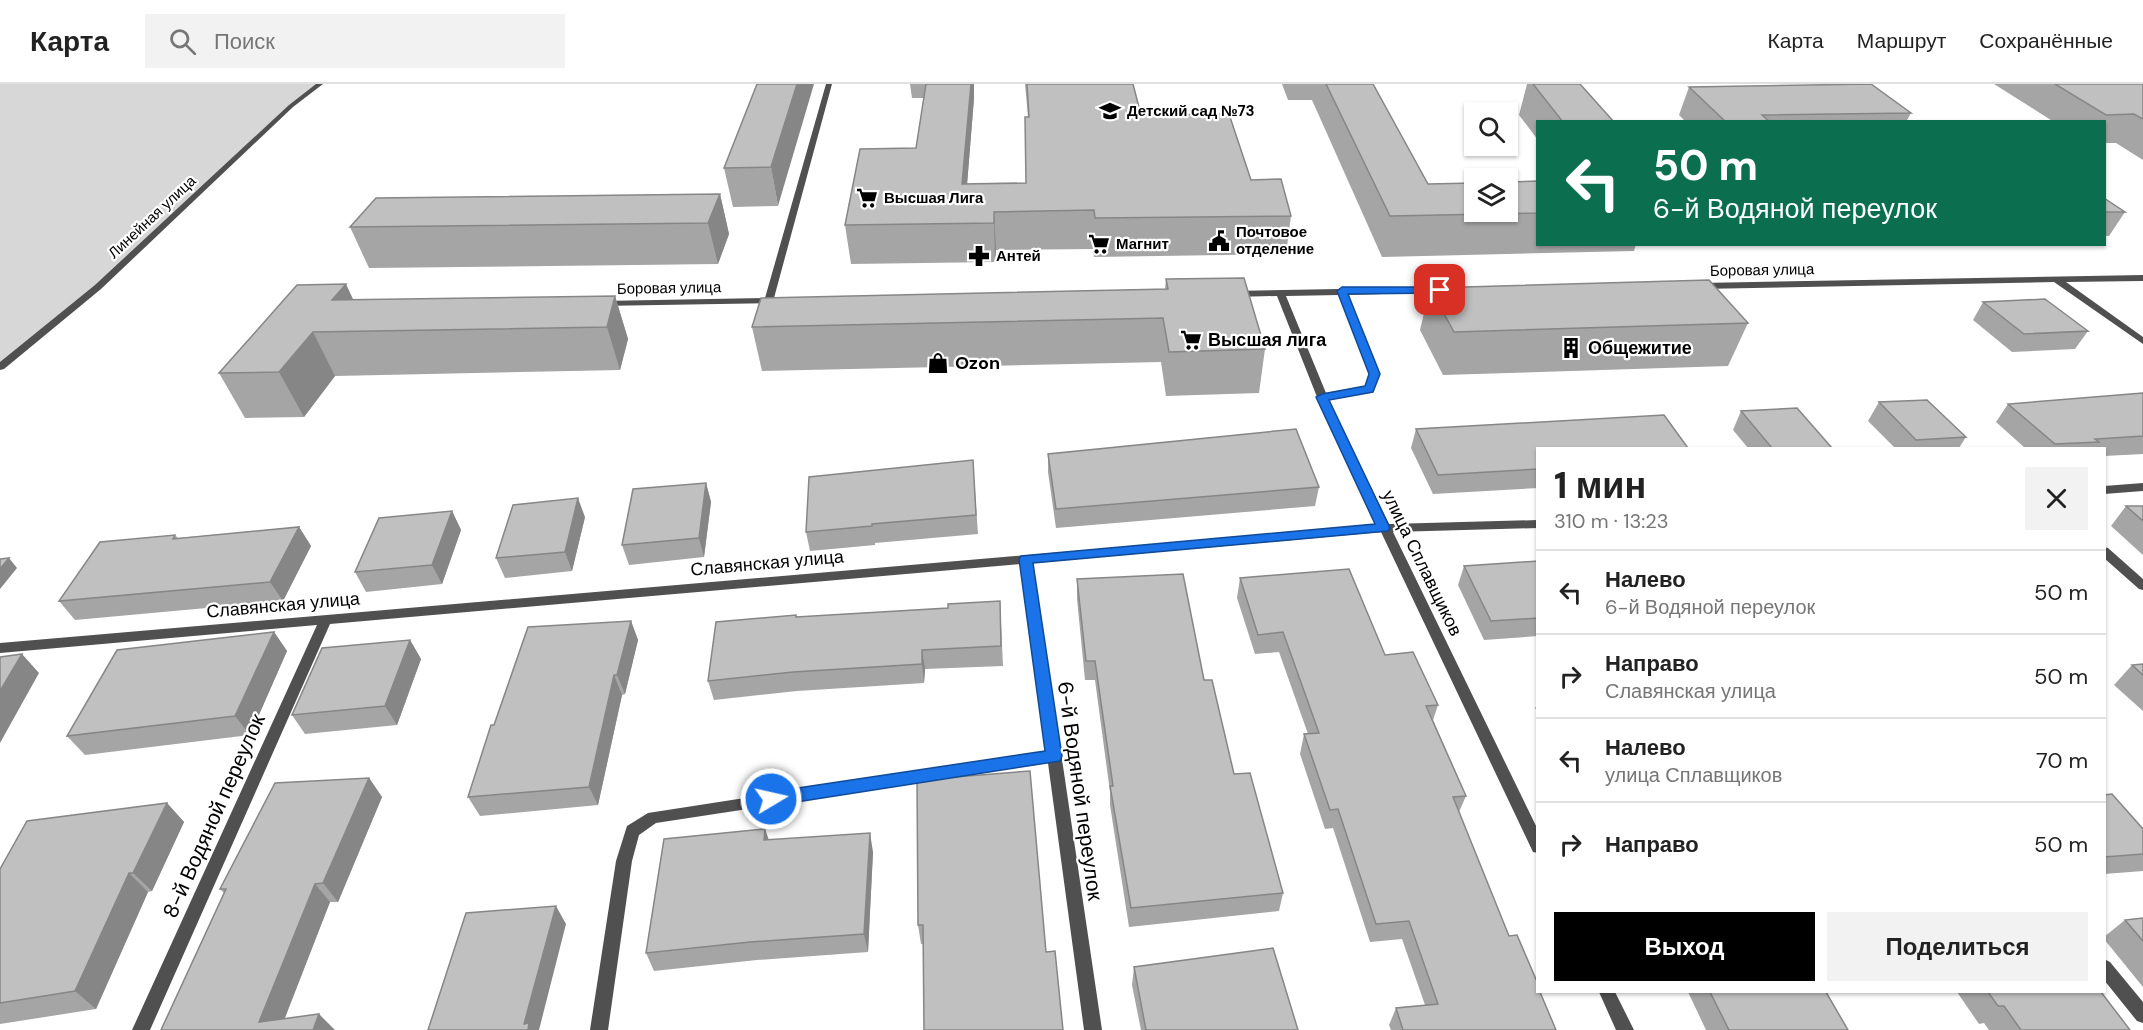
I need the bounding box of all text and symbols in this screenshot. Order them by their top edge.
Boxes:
search box [145,14,565,68]
text: Карта [30,23,109,60]
icon: search [166,25,199,58]
text: Поиск [214,27,275,56]
text: Карта [1768,27,1824,55]
text: Маршрут [1857,27,1946,55]
text: Сохранённые [1979,27,2113,55]
school or university icon: Детский сад №73 [1098,99,1122,123]
place label: Детский сад №73 [1127,101,1255,121]
map controls [1464,102,1518,222]
button: search [1464,102,1518,156]
text: 50 m [1653,138,1758,193]
icon: left [1554,144,1632,222]
button: layers [1464,168,1518,222]
street label: Линейная улица [104,171,201,263]
supermarket icon: Высшая Лига [855,186,879,210]
place label: Высшая Лига [884,188,984,208]
text: 6-й Водяной переулок [1653,191,1937,226]
place label: Почтовое отделение [1236,222,1314,259]
public building icon: Почтовое отделение [1207,229,1231,253]
supermarket icon: Магнит [1087,232,1111,256]
place label: Магнит [1116,234,1169,254]
pharmacy icon: Антей [967,244,991,268]
place label: Антей [996,246,1041,266]
street label: Боровая улица [1710,259,1815,281]
pin [1414,264,1465,315]
icon: arrive [1423,273,1456,306]
street label: Боровая улица [617,277,722,299]
supermarket icon: Высшая лига [1179,328,1203,352]
place label: Высшая лига [1208,328,1327,352]
building icon: Общежитие [1559,336,1583,360]
place label: Общежитие [1588,336,1692,360]
shop icon: Ozon [926,351,950,375]
place label: Ozon [955,351,1000,375]
text: 1 мин [1554,462,1646,509]
button: close [2025,467,2088,530]
street label: улица Сплавщиков [1376,486,1468,640]
text: 310 m · 13:23 [1554,508,1669,534]
street label: Славянская улица [689,544,846,582]
text: Налево [1605,565,1686,594]
icon: left [1554,576,1587,609]
text: 50 m [2034,578,2088,607]
street label: Славянская улица [205,586,362,624]
text: 6-й Водяной переулок [1605,594,1815,620]
text: Направо [1605,649,1699,678]
icon: right [1554,660,1587,693]
text: 50 m [2034,662,2088,691]
text: Славянская улица [1605,678,1776,704]
street label: 6-й Водяной переулок [1051,680,1109,903]
street label: 8-й Водяной переулок [156,709,272,922]
text: Налево [1605,733,1686,762]
icon: left [1554,744,1587,777]
text: 70 m [2036,746,2088,775]
text: улица Сплавщиков [1605,762,1782,788]
position arrow [739,767,803,831]
icon: right [1554,828,1587,861]
text: Направо [1605,830,1699,859]
text: 50 m [2034,830,2088,859]
button: Выход [1554,912,1815,981]
button: Поделиться [1827,912,2088,981]

